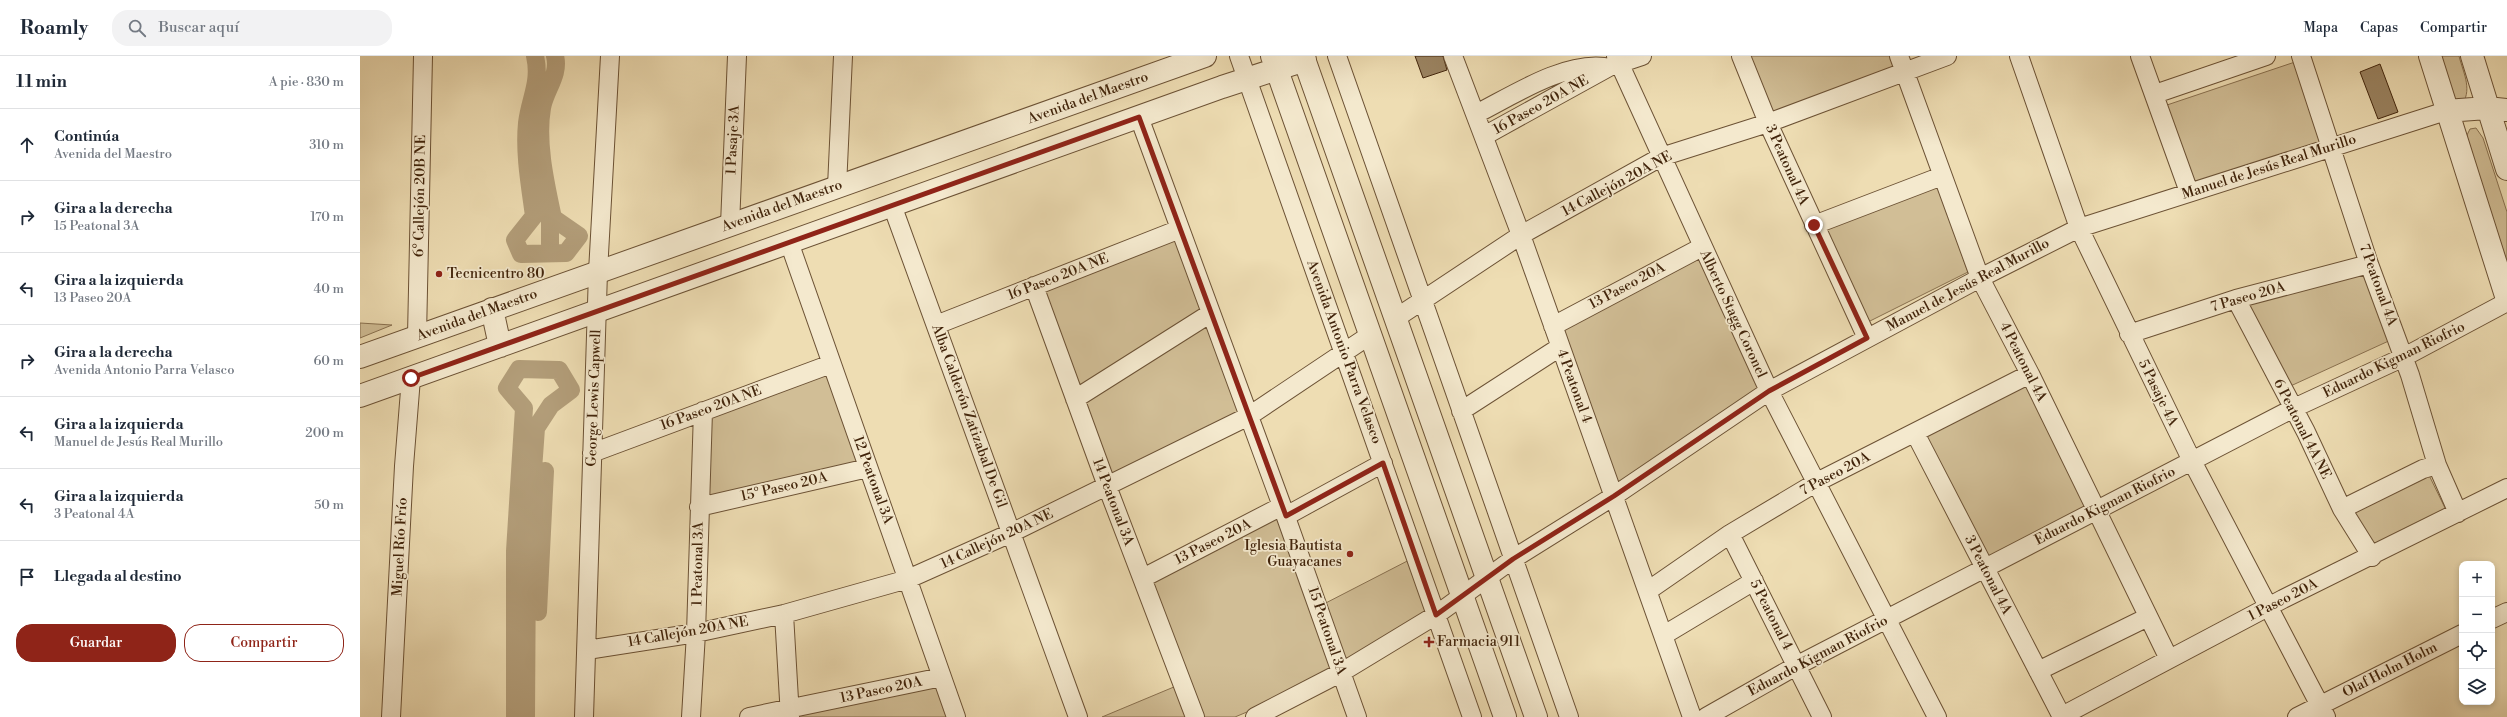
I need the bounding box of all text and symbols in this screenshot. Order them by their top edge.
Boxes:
search box [112,10,392,46]
text: Roamly [20,16,88,40]
icon: search [126,17,148,39]
text: Buscar aquí [158,18,239,37]
text: Mapa [2303,19,2338,37]
text: Capas [2360,19,2398,37]
text: Compartir [2420,19,2487,37]
street label: Avenida del Maestro [1024,68,1151,129]
text: 11 min [16,71,67,93]
street label: 16 Paseo 20A NE [1490,71,1592,139]
text: A pie · 830 m [269,74,344,90]
street label: 1 Pasaje 3A [722,104,744,175]
street label: 3 Peatonal 4A [1761,122,1813,209]
text: Continúa [54,127,119,146]
street label: Manuel de Jesús Real Murillo [2180,130,2359,204]
icon: ahead [16,134,38,156]
street label: 6° Callejón 20B NE [410,135,430,257]
text: 310 m [309,137,344,153]
text: Avenida del Maestro [54,146,172,162]
street label: 14 Callejón 20A NE [1559,147,1675,221]
street label: Avenida del Maestro [718,176,845,237]
text: Gira a la derecha [54,199,173,218]
icon: right [16,206,38,228]
text: 170 m [310,209,344,225]
route end [1805,216,1823,234]
text: 15 Peatonal 3A [54,218,139,234]
street label: Manuel de Jesús Real Murillo [1883,234,2053,336]
street label: 7 Peatonal 4A [2355,242,2401,329]
street label: Alberto Stagg Coronel [1695,246,1771,381]
street label: 16 Paseo 20A NE [1005,249,1111,305]
street label: Avenida Antonio Parra Velasco [1302,257,1386,447]
street label: 13 Paseo 20A [1586,258,1668,314]
place label: Tecnicentro 80 [447,265,545,283]
marker: Tecnicentro 80 [434,269,444,279]
text: Gira a la izquierda [54,271,184,290]
icon: left [16,278,38,300]
street label: 7 Paseo 20A [2209,278,2288,316]
text: 40 m [314,281,344,297]
street label: Avenida del Maestro [413,285,540,346]
text: 13 Paseo 20A [54,290,131,306]
street label: Eduardo Kigman Riofrio [2320,318,2468,402]
street label: 4 Peatonal 4A [1995,319,2051,405]
street label: Alba Calderón Zatizabal De Gil [927,321,1011,510]
street label: George Lewis Capwell [583,329,605,467]
text: Gira a la derecha [54,343,173,362]
street label: 4 Peatonal 4 [1552,347,1596,425]
icon: right [16,350,38,372]
text: 60 m [313,353,344,369]
street label: 5 Pasaje 4A [2134,357,2182,430]
text: Avenida Antonio Parra Velasco [54,362,234,378]
route start [402,369,420,387]
street label: 6 Peatonal 4A NE [2269,376,2335,482]
street label: 16 Paseo 20A NE [658,381,764,435]
text: Gira a la izquierda [54,415,184,434]
icon: left [16,422,38,444]
text: 200 m [305,425,344,441]
street label: 12 Peatonal 3A [849,433,897,527]
text: Manuel de Jesús Real Murillo [54,434,223,450]
street label: 7 Paseo 20A [1797,448,1873,500]
street label: 14 Peatonal 3A [1088,456,1138,549]
street label: Eduardo Kigman Riofrio [2031,463,2179,549]
street label: 15° Paseo 20A [739,468,830,506]
text: Gira a la izquierda [54,487,184,506]
icon: left [16,494,38,516]
text: 50 m [314,497,344,513]
street label: Miguel Río Frío [388,497,412,597]
street label: 14 Callejón 20A NE [938,505,1056,573]
text: 3 Peatonal 4A [54,506,134,522]
street label: 13 Paseo 20A [1172,515,1255,569]
street label: 1 Peatonal 3A [688,521,708,606]
street label: 3 Peatonal 4A [1960,532,2016,618]
place label: Iglesia Bautista Guayacanes [1245,537,1343,571]
marker: Iglesia Bautista Guayacanes [1345,549,1355,559]
map controls [2459,561,2495,705]
button: + [2459,561,2495,597]
icon: arrive [16,566,38,588]
text: Llegada al destino [54,567,182,586]
street label: 1 Paseo 20A [2245,575,2321,625]
street label: 5 Peatonal 4 [1746,577,1796,653]
street label: 15 Peatonal 3A [1304,585,1351,678]
button: − [2459,597,2495,633]
street label: Eduardo Kigman Riofrio [1745,611,1891,701]
street label: 14 Callejón 20A NE [626,613,750,651]
button: Guardar [16,624,176,662]
button: Compartir [184,624,344,662]
place label: Farmacia 911 [1437,633,1520,651]
button: locate [2459,633,2495,669]
marker: Farmacia 911 [1424,637,1434,647]
street label: Olaf Holm Holm [2340,638,2440,702]
button: layers [2459,669,2495,705]
street label: 13 Paseo 20A [838,672,924,707]

